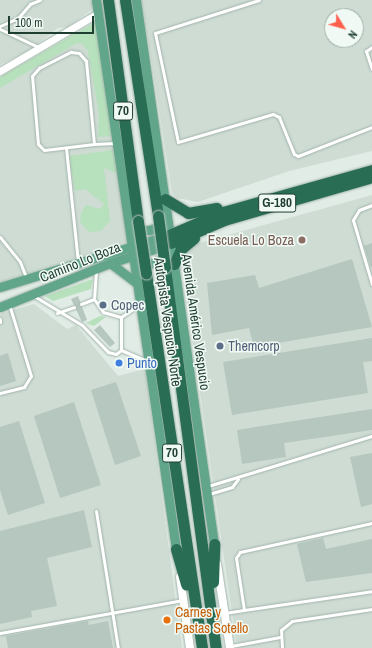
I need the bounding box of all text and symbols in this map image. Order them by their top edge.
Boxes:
scale bar [10,8,96,34]
north arrow [324,8,364,48]
text: 100 m [15,15,42,31]
text: N [345,28,360,41]
road number: 70 [113,100,133,122]
road number: G-180 [258,192,296,214]
place label: Escuela Lo Boza [208,232,294,248]
marker: Escuela Lo Boza [297,235,307,245]
street label: Camino Lo Boza [37,238,123,286]
street label: Avenida Américo Vespucio [178,252,214,392]
street label: Autopista Vespucio Norte [151,256,185,388]
place label: Copec [111,297,144,313]
marker: Copec [98,300,108,310]
place label: Themcorp [228,338,280,354]
marker: Themcorp [215,341,225,351]
place label: Punto [127,355,157,371]
marker: Punto [114,358,124,368]
road number: 70 [162,442,182,464]
place label: Carnes y Pastas Sotello [175,604,248,636]
marker: Carnes y Pastas Sotello [162,615,172,625]

